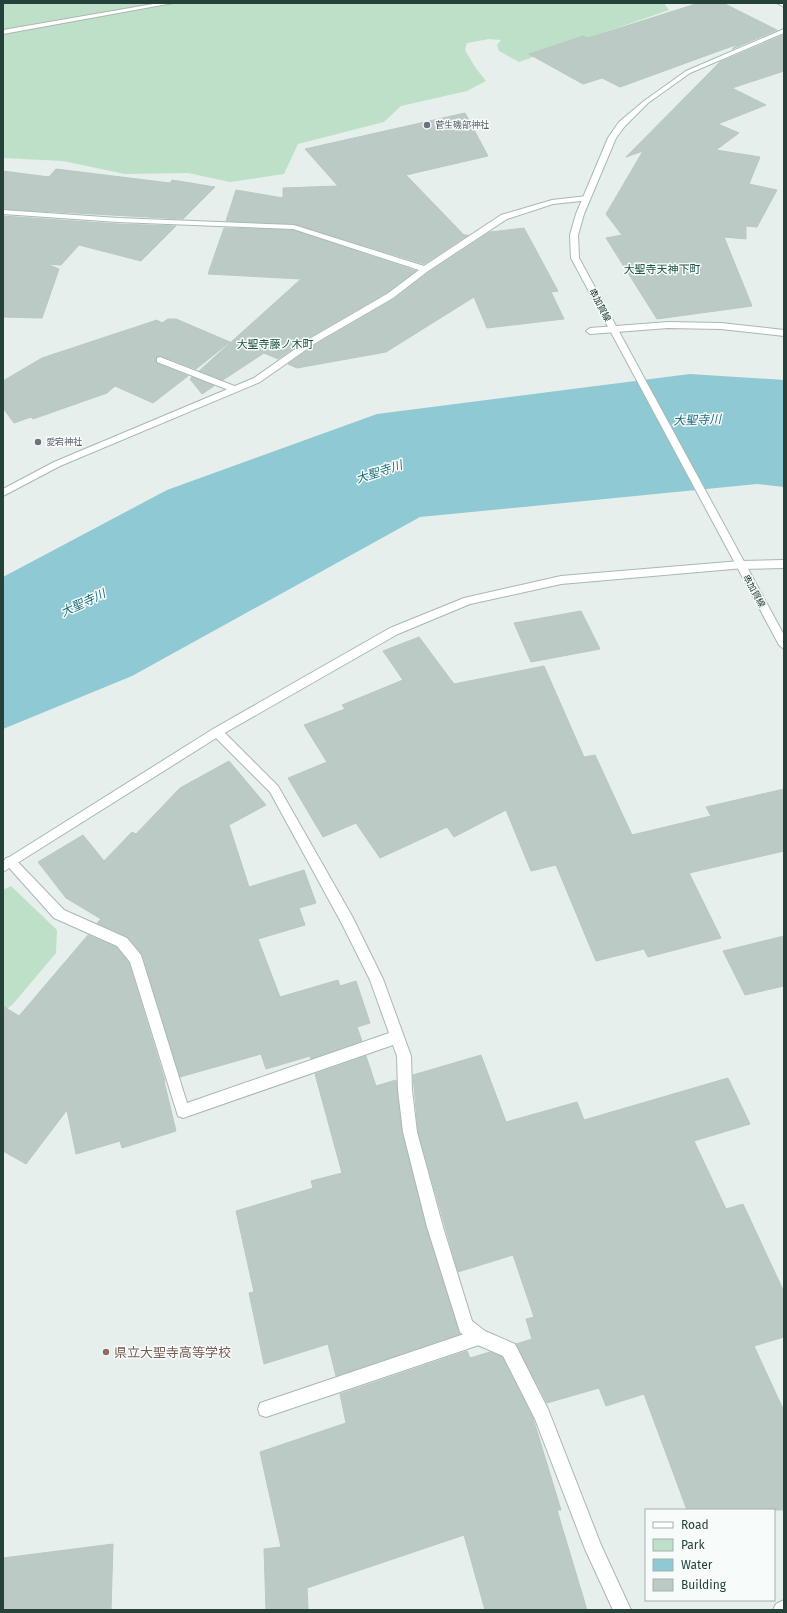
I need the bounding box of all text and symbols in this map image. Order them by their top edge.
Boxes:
marker: 菅生磯部神社 [422,120,432,130]
place label: 菅生磯部神社 [435,120,489,130]
district label: 大聖寺天神下町 [624,263,701,276]
street label: 串加賀線 [587,287,613,324]
district label: 大聖寺藤ノ木町 [237,338,314,351]
water label: 大聖寺川 [673,412,723,428]
marker: 愛宕神社 [33,437,43,447]
place label: 愛宕神社 [46,437,82,447]
water label: 大聖寺川 [354,457,406,486]
street label: 串加賀線 [741,573,768,610]
water label: 大聖寺川 [58,586,110,619]
place label: 県立大聖寺高等学校 [114,1345,231,1360]
marker: 県立大聖寺高等学校 [101,1347,111,1357]
legend [645,1509,775,1601]
text: Road [681,1518,709,1532]
text: Park [681,1538,705,1552]
text: Water [681,1558,713,1572]
text: Building [681,1578,727,1592]

